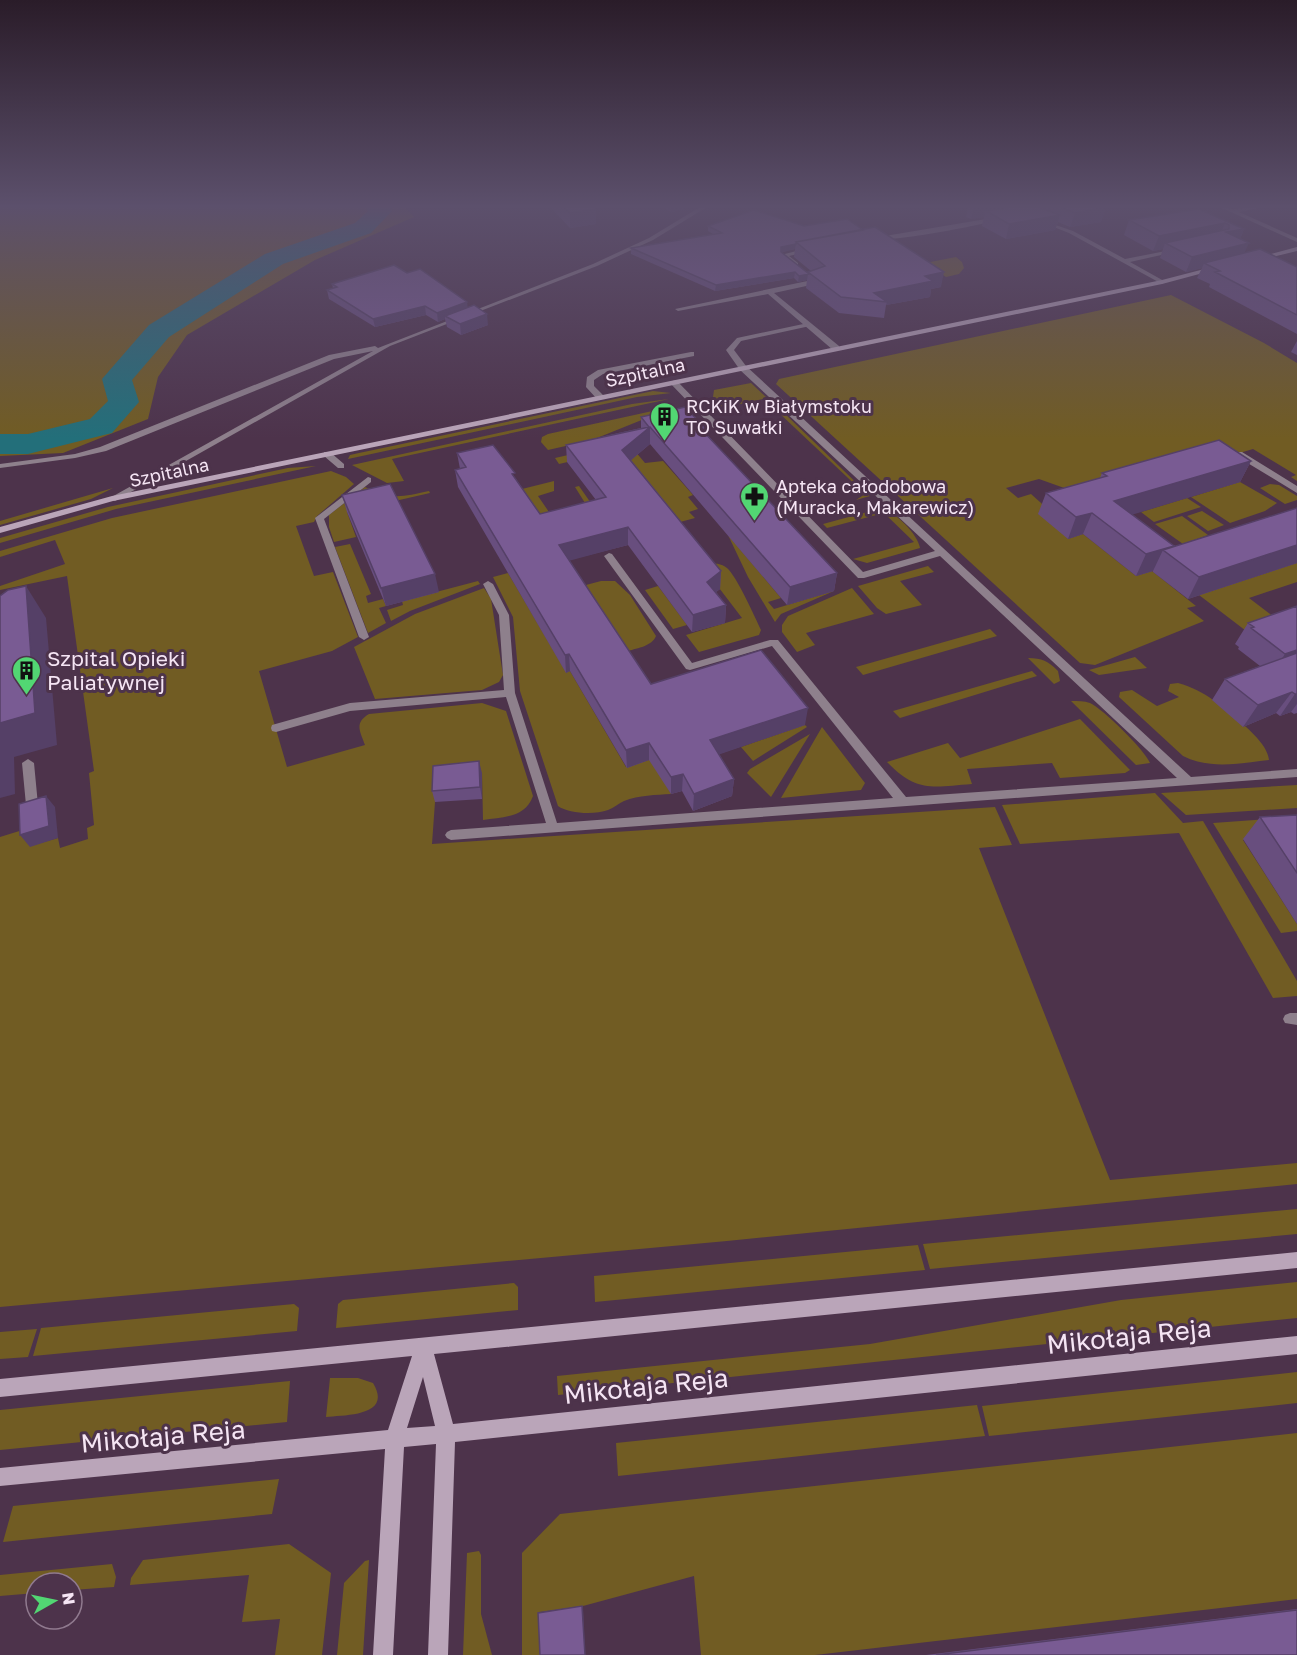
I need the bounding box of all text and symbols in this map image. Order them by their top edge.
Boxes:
street label: Szpitalna [603,353,687,391]
place label: RCKiK w Białymstoku TO Suwałki [686,395,872,438]
building icon: RCKiK w Białymstoku TO Suwałki [649,400,681,442]
street label: Szpitalna [127,453,211,491]
place label: Apteka całodobowa (Muracka, Makarewicz) [776,475,974,518]
pharmacy icon: Apteka całodobowa (Muracka, Makarewicz) [739,480,771,522]
place label: Szpital Opieki Paliatywnej [47,645,185,695]
building icon: Szpital Opieki Paliatywnej [10,654,42,696]
street label: Mikołaja Reja [1045,1312,1213,1360]
street label: Mikołaja Reja [562,1362,730,1410]
street label: Mikołaja Reja [79,1413,247,1459]
north arrow [24,1571,84,1631]
text: N [58,1591,80,1606]

